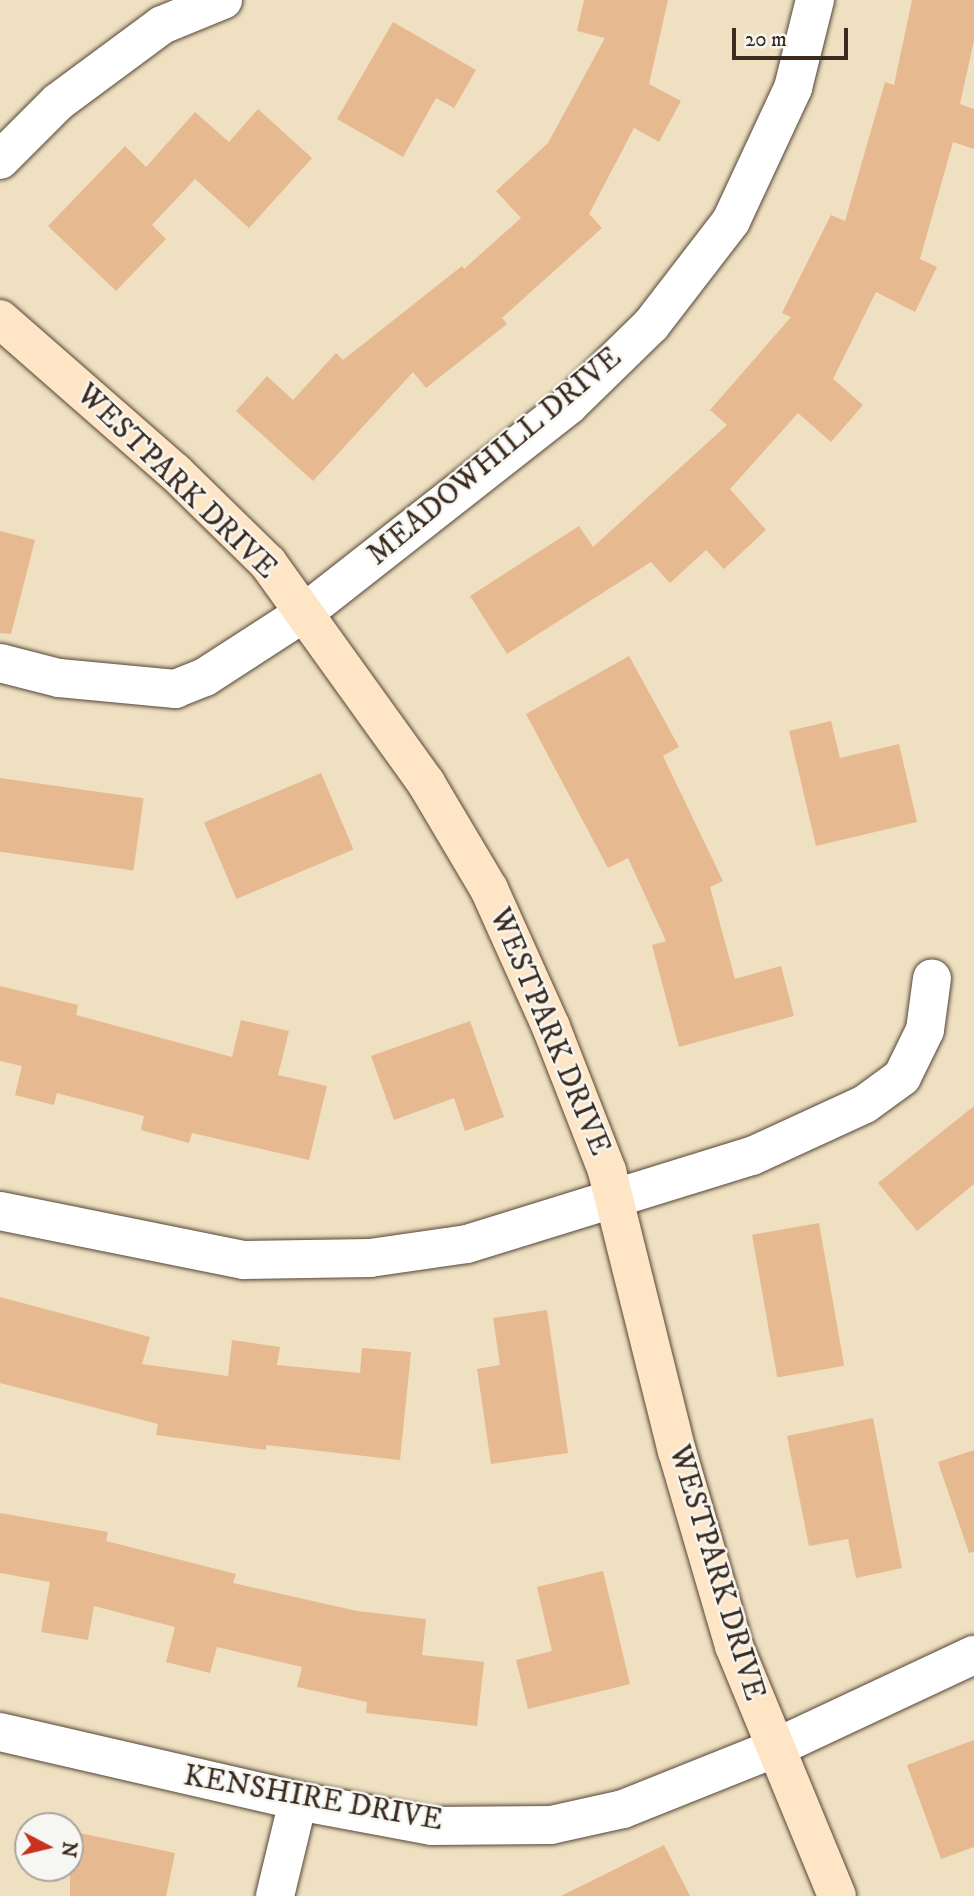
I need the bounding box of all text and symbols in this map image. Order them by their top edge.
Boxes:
scale bar [736,14,852,58]
text: 20 m [745,27,787,53]
street label: MEADOWHILL DRIVE [361,340,629,574]
street label: WESTPARK DRIVE [68,377,284,587]
street label: WESTPARK DRIVE [481,903,617,1161]
street label: WESTPARK DRIVE [660,1441,772,1705]
street label: KENSHIRE DRIVE [181,1759,445,1839]
north arrow [14,1812,84,1882]
text: N [56,1840,81,1859]

